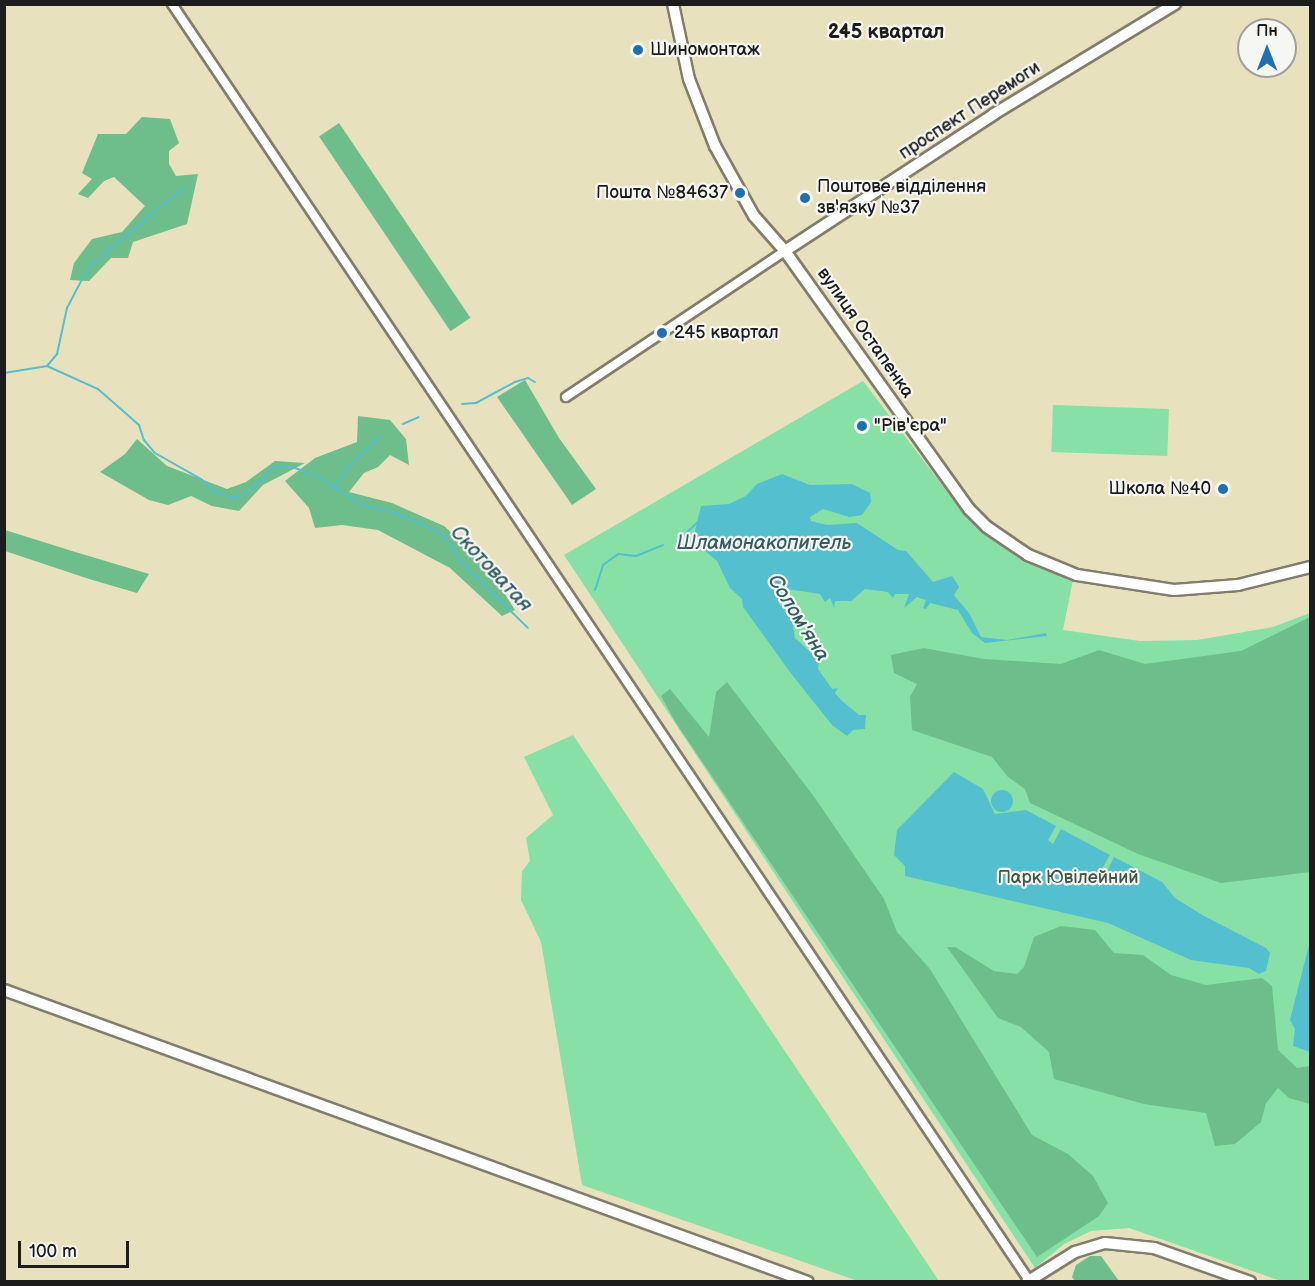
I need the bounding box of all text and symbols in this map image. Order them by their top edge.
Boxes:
north arrow [1237,18,1297,78]
district label: 245 квартал [828,20,944,44]
text: Пн [1256,22,1278,41]
place label: Шиномонтаж [650,39,760,61]
marker: Шиномонтаж [631,43,645,57]
street label: проспект Перемоги [895,57,1045,165]
place label: Поштове відділення зв'язку №37 [817,177,986,219]
place label: Пошта №84637 [596,182,728,204]
marker: Пошта №84637 [733,186,747,200]
marker: Поштове відділення зв'язку №37 [798,191,812,205]
street label: вулиця Остапенка [812,264,918,402]
place label: 245 квартал [674,322,779,344]
marker: 245 квартал [655,326,669,340]
place label: "Рів'єра" [874,415,947,437]
marker: "Рів'єра" [855,419,869,433]
place label: Школа №40 [1108,478,1211,500]
marker: Школа №40 [1216,482,1230,496]
water label: Скотоватая [445,521,537,617]
water label: Шламонакопитель [677,531,851,555]
water label: Солом'яна [762,570,834,666]
park label: Парк Ювілейний [997,867,1139,889]
scale bar [21,1229,132,1267]
text: 100 m [29,1241,77,1262]

